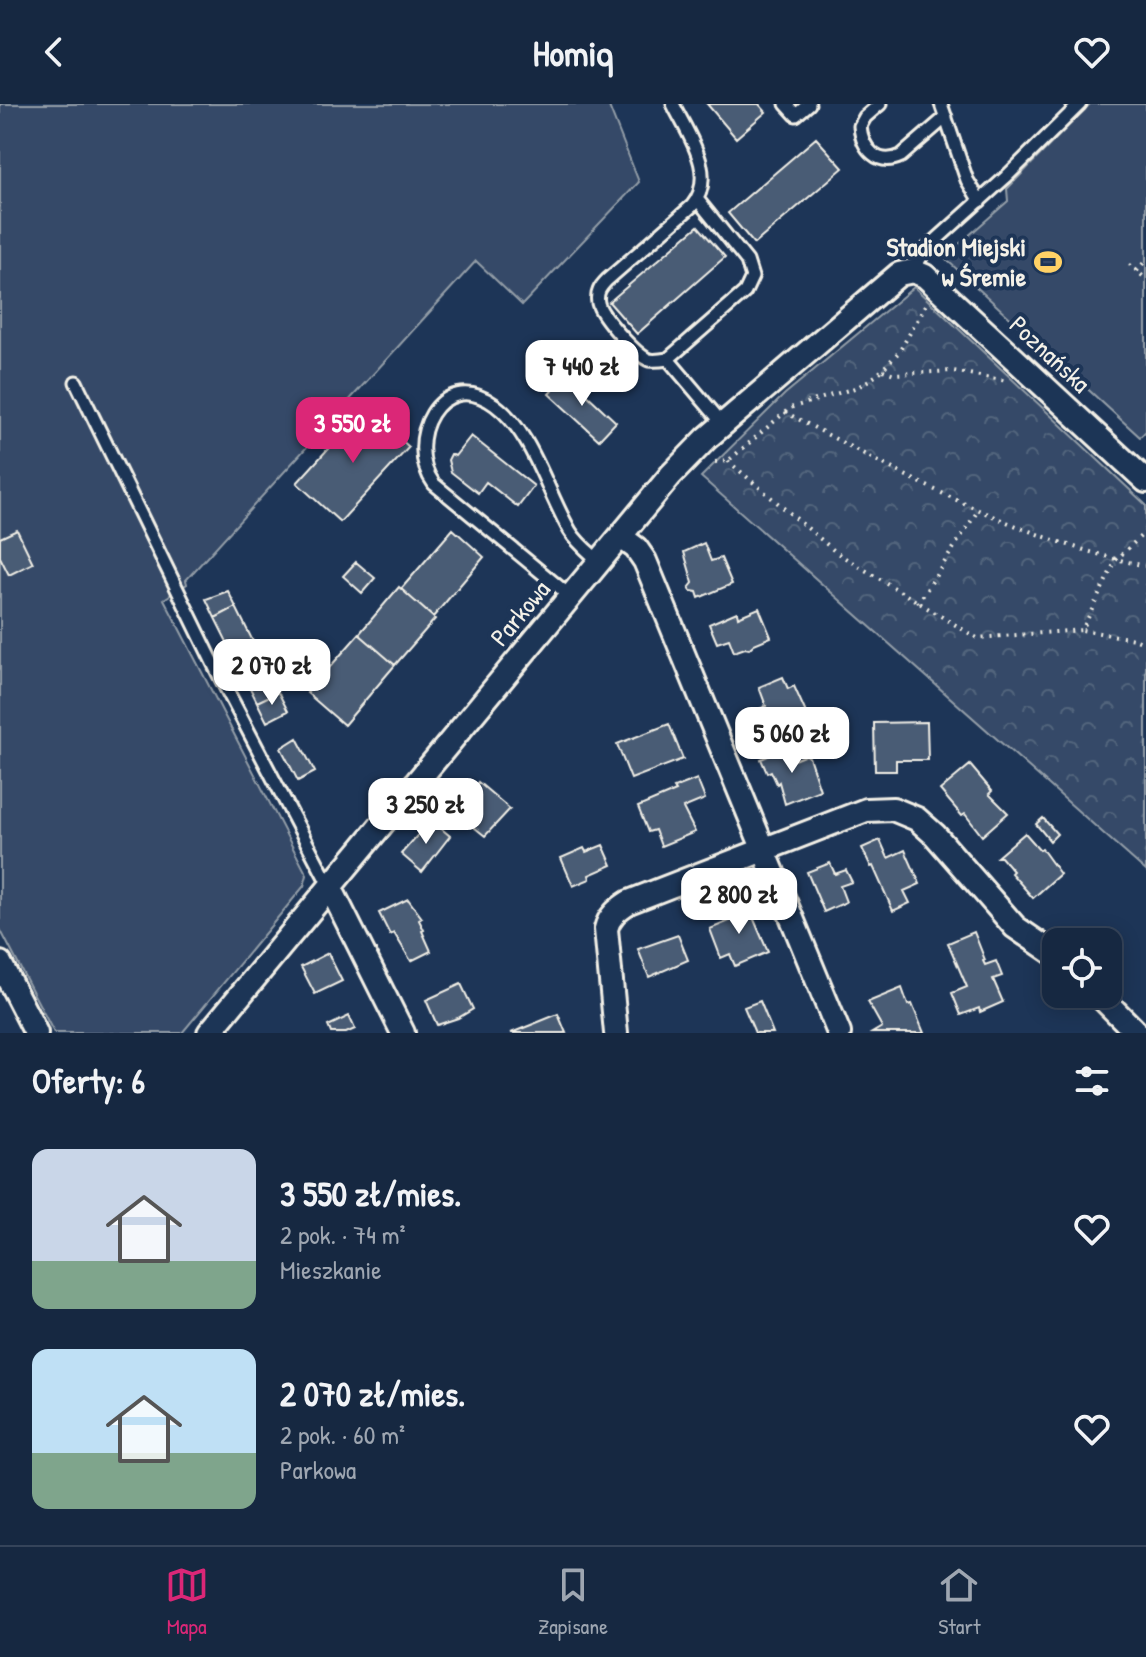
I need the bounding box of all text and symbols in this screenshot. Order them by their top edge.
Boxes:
text: Homiq [533,28,613,77]
icon: back [32,30,76,74]
icon: heart [1070,30,1114,74]
place label: Stadion Miejski w Śremie [886,229,1027,294]
sports icon: Stadion Miejski w Śremie [1033,247,1063,277]
street label: Poznańska [1002,307,1098,400]
pin: 7 440 zł [499,340,665,408]
text: 7 440 zł [544,348,621,383]
pin: 3 550 zł [270,397,436,465]
text: 3 550 zł [314,405,392,440]
street label: Parkowa [482,572,558,653]
pin: 2 070 zł [189,639,355,707]
text: 2 070 zł [231,647,313,682]
pin: 5 060 zł [709,707,875,775]
text: 5 060 zł [753,715,831,750]
pin: 3 250 zł [343,778,509,846]
text: 3 250 zł [386,786,466,821]
pin: 2 800 zł [656,868,822,936]
text: 2 800 zł [699,876,779,911]
map controls [1042,928,1122,1008]
button: locate [1042,928,1122,1008]
text: Oferty: 6 [32,1058,145,1104]
icon: filters [1070,1059,1114,1103]
text: 3 550 zł/mies. [280,1171,461,1217]
icon: home [96,1181,192,1277]
icon: heart [1070,1207,1114,1251]
text: 2 pok. · 74 m² [280,1217,406,1252]
text: Mieszkanie [280,1252,382,1287]
text: 2 070 zł/mies. [280,1371,465,1417]
icon: home [96,1381,192,1477]
icon: heart [1070,1407,1114,1451]
text: 2 pok. · 60 m² [280,1417,405,1452]
text: Parkowa [280,1452,356,1487]
tab: Mapa [165,1563,209,1641]
tab: Zapisane [538,1563,608,1641]
tab: Start [937,1563,981,1641]

